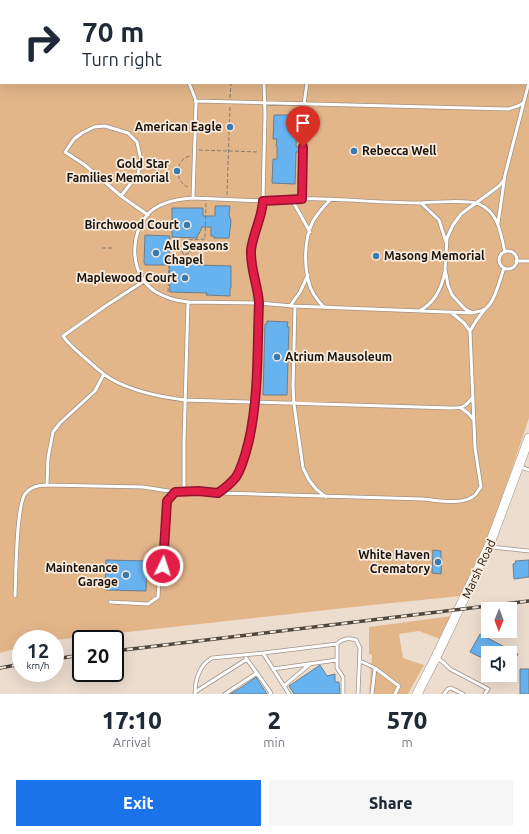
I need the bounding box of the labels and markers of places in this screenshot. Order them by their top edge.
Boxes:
pin [286,106,320,147]
place label: American Eagle [135,120,222,133]
marker: American Eagle [225,122,235,132]
place label: Rebecca Well [362,144,437,157]
marker: Rebecca Well [349,146,359,156]
place label: Gold Star Families Memorial [66,157,169,184]
marker: Gold Star Families Memorial [172,166,182,176]
place label: Birchwood Court [84,218,179,231]
marker: Birchwood Court [182,220,192,230]
place label: All Seasons Chapel [164,239,229,266]
marker: All Seasons Chapel [151,248,161,258]
place label: Masong Memorial [384,249,485,262]
marker: Masong Memorial [371,251,381,261]
place label: Maplewood Court [76,271,177,284]
marker: Maplewood Court [180,273,190,283]
place label: Atrium Mausoleum [285,350,392,363]
marker: Atrium Mausoleum [272,352,282,362]
place label: White Haven Crematory [358,548,431,575]
marker: White Haven Crematory [433,557,443,567]
place label: Maintenance Garage [45,561,118,588]
marker: Maintenance Garage [121,570,131,580]

